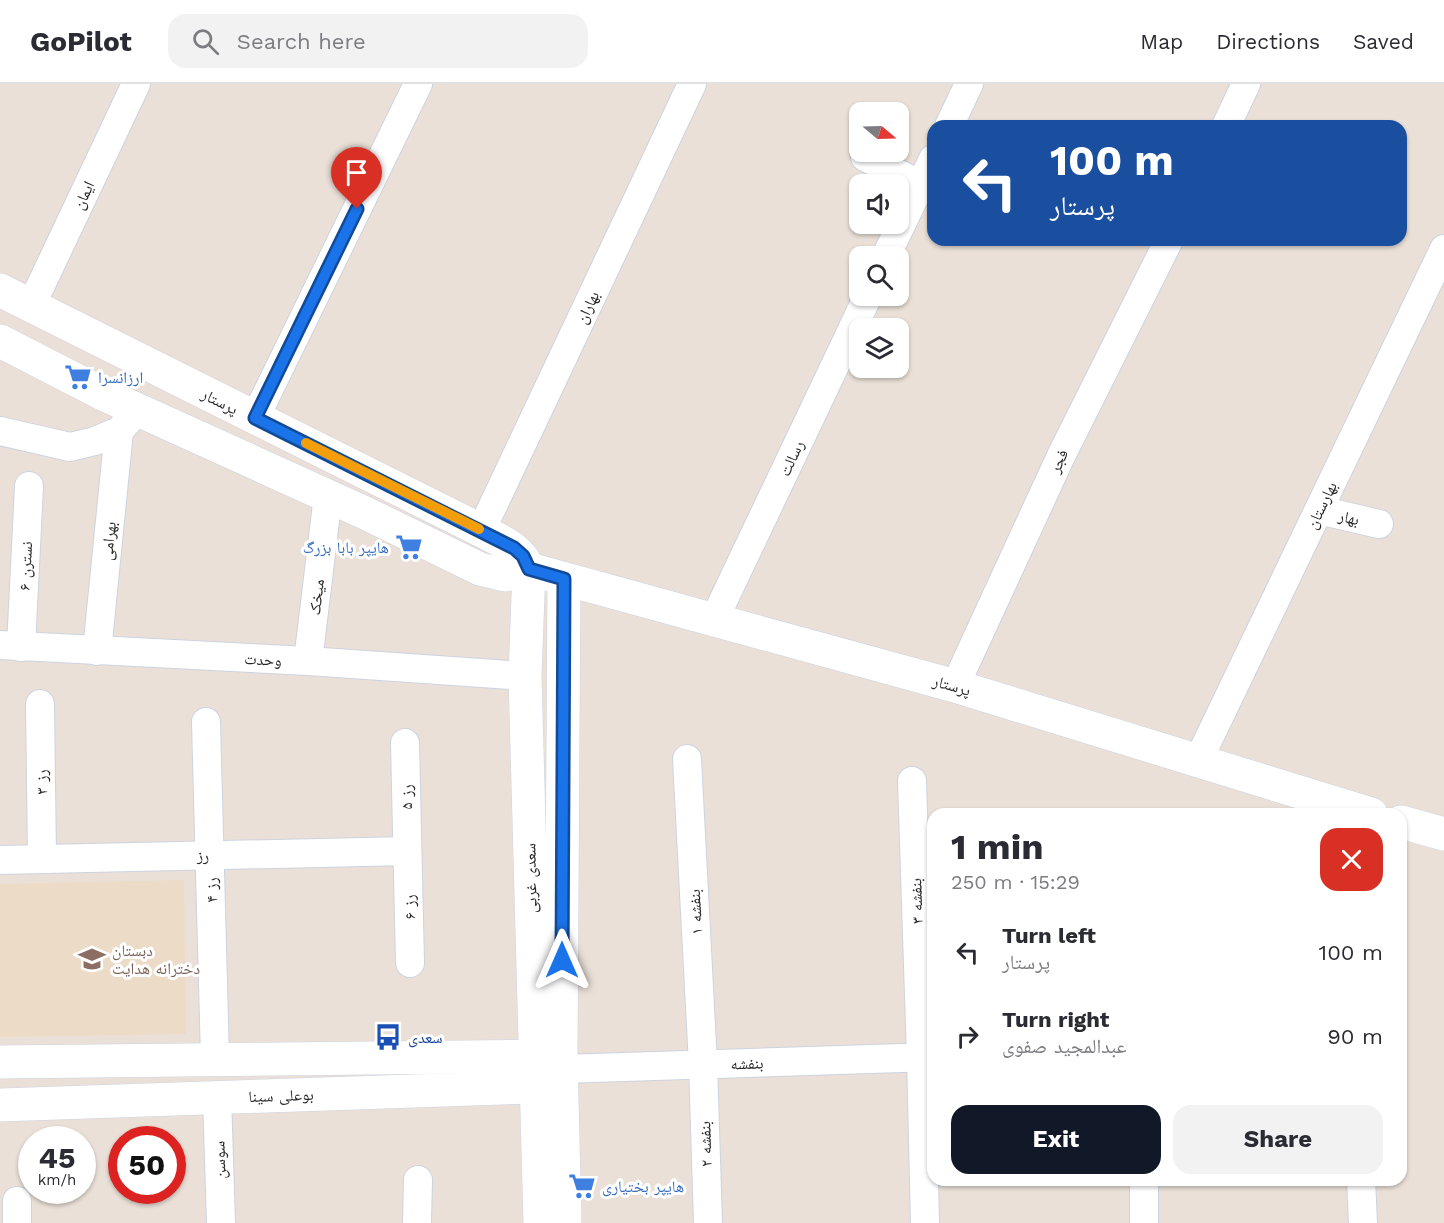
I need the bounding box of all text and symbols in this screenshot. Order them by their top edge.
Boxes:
search box [168,14,588,68]
text: GoPilot [30,25,132,58]
icon: search [189,25,222,58]
text: Search here [237,29,366,54]
text: Map [1140,29,1183,54]
text: Directions [1216,29,1320,54]
text: Saved [1353,29,1414,54]
north arrow [849,102,909,162]
map controls [849,102,909,378]
text: 100 m [1050,136,1174,185]
icon: left [951,144,1029,222]
pin [331,147,382,209]
icon: arrive [340,156,373,189]
button: sound [849,174,909,234]
street label: ایمان [69,178,99,213]
text: پرستار [1050,190,1115,222]
button: search [849,246,909,306]
street label: بهاران [572,288,604,327]
button: layers [849,318,909,378]
supermarket icon: ارزانسرا [63,362,93,392]
place label: ارزانسرا [98,368,143,387]
street label: پرستار [197,384,241,419]
street label: رسالت [775,437,808,479]
street label: فجر [1044,446,1072,477]
street label: بهارستان [1302,478,1342,532]
street label: بهار [1336,506,1361,529]
street label: بهرامی [97,521,121,562]
supermarket icon: هایپر بابا بزرگ [394,532,424,562]
place label: هایپر بابا بزرگ [303,538,389,557]
street label: نسترن ۶ [15,541,37,591]
street label: میخک [305,578,328,616]
street label: وحدت [244,649,282,670]
street label: پرستار [930,671,973,700]
street label: رز ۳ [32,769,51,795]
street label: رز ۵ [397,784,416,810]
text: 1 min [951,826,1043,868]
button: close [1320,828,1383,891]
street label: سعدی غربی [520,843,542,913]
street label: رز [196,846,209,865]
text: 250 m · 15:29 [951,870,1080,894]
street label: رز ۴ [202,877,221,903]
street label: بنفشه ۳ [906,878,927,924]
street label: بنفشه ۱ [685,889,706,935]
street label: رز ۶ [400,894,419,920]
text: Turn left [1002,923,1096,948]
position arrow [530,928,594,992]
icon: left [951,936,984,969]
text: 100 m [1319,940,1383,965]
place label: دبستان دخترانه هدایت [112,941,200,978]
school or university icon: دبستان دخترانه هدایت [77,944,107,974]
text: پرستار [1002,950,1050,974]
text: Turn right [1002,1007,1109,1032]
icon: right [951,1020,984,1053]
bus stop icon: سعدی [373,1022,403,1052]
text: 90 m [1327,1024,1383,1049]
place label: سعدی [408,1028,443,1048]
text: عبدالمجید صفوی [1002,1034,1127,1058]
street label: بنفشه [730,1053,764,1074]
street label: بوعلی سینا [248,1085,314,1107]
button: Exit [951,1105,1161,1174]
button: Share [1173,1105,1383,1174]
street label: بنفشه ۲ [695,1121,716,1167]
speed limit sign: 50 [108,1126,186,1204]
text: 45 [39,1140,75,1175]
street label: سوسن [209,1141,231,1179]
text: km/h [38,1171,76,1189]
supermarket icon: هایپر بختیاری [567,1171,597,1201]
place label: هایپر بختیاری [602,1177,684,1197]

